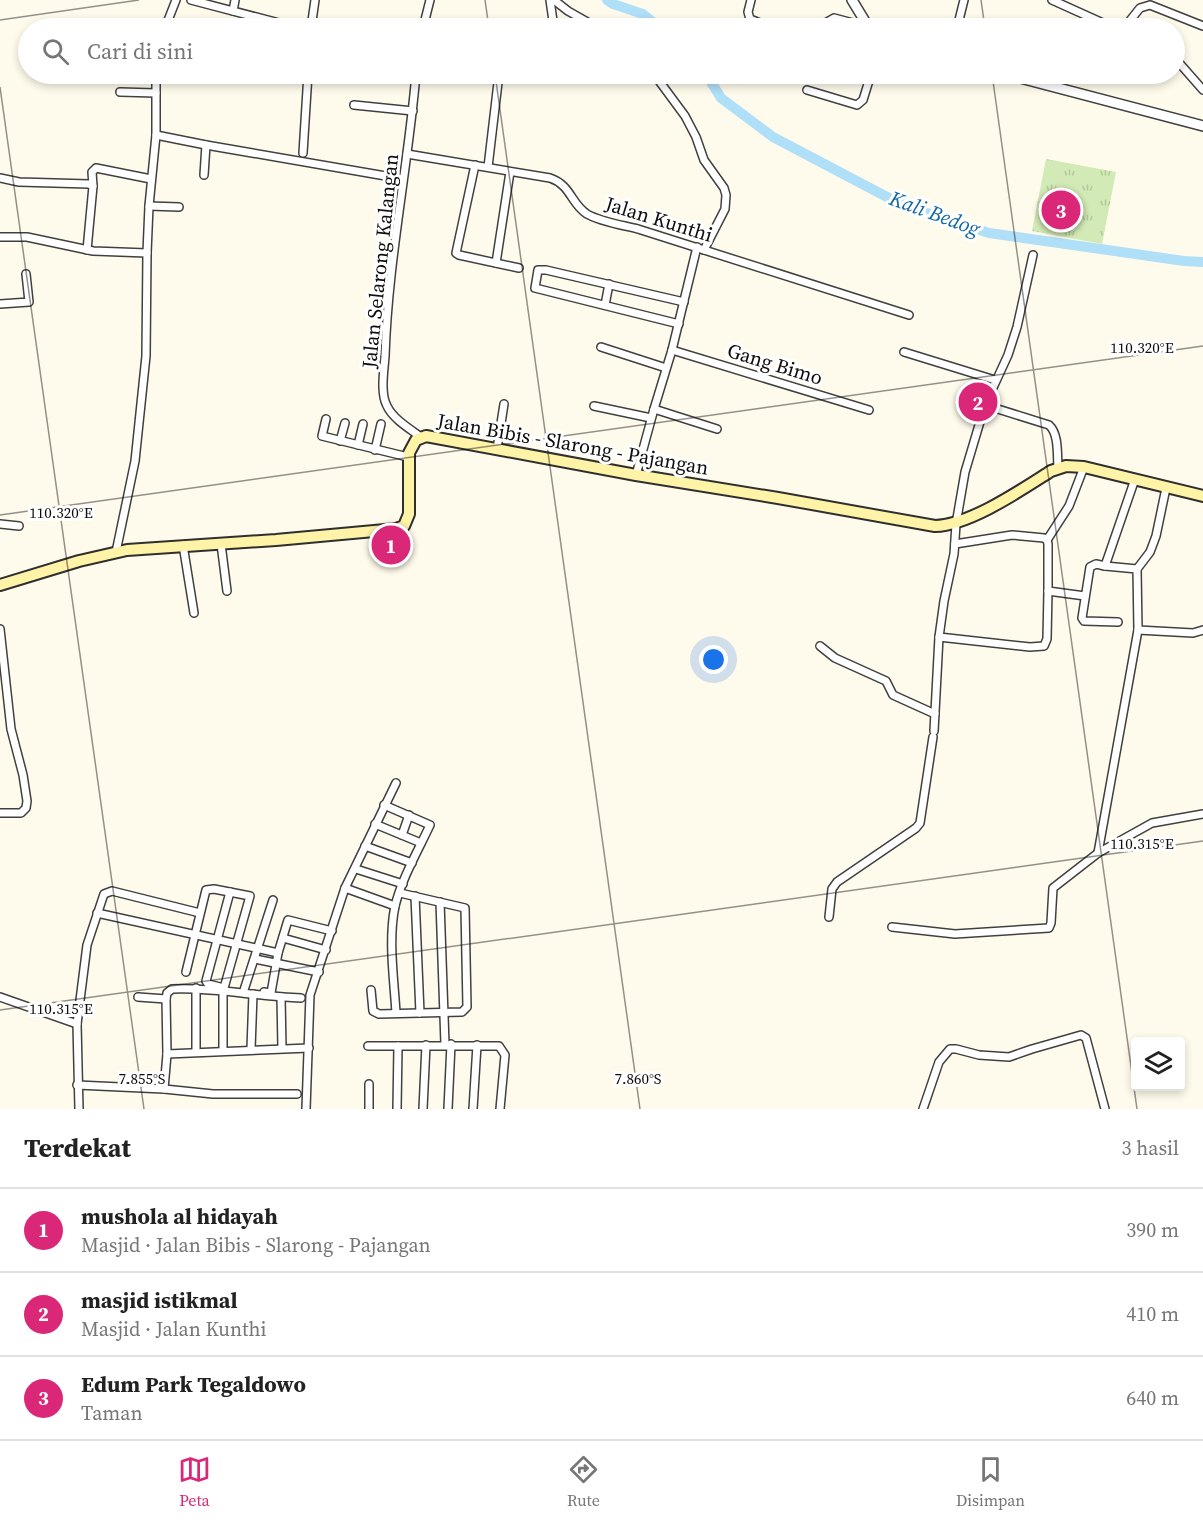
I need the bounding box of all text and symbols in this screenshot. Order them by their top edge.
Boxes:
search box [18,18,1185,84]
icon: search [39,35,72,68]
text: Cari di sini [87,36,193,66]
street label: Jalan Selarong Kalangan [355,152,405,371]
water label: Kali Bedog [885,183,985,243]
pin: 3 [1042,188,1080,232]
street label: Jalan Kunthi [601,189,716,249]
street label: Gang Bimo [724,336,826,392]
text: 110.320°E [1110,337,1174,358]
pin: 2 [958,380,998,424]
street label: Jalan Bibis - Slarong - Pajangan [434,406,711,482]
text: 110.320°E [29,502,93,523]
pin: 1 [372,522,410,568]
your location [699,645,728,674]
text: 110.315°E [1110,833,1174,854]
text: 110.315°E [29,998,93,1019]
map controls [1131,1037,1185,1091]
button: layers [1131,1037,1185,1091]
text: 7.855°S [118,1068,166,1089]
text: 7.860°S [614,1068,662,1089]
text: Terdekat [24,1130,131,1166]
text: 3 hasil [1122,1134,1179,1162]
text: mushola al hidayah [81,1201,278,1231]
text: 1 [38,1216,49,1244]
text: 390 m [1126,1216,1179,1244]
text: Masjid · Jalan Bibis - Slarong - Pajangan [81,1231,431,1259]
text: masjid istikmal [81,1285,238,1315]
text: 2 [38,1300,49,1328]
text: 410 m [1126,1300,1179,1328]
text: Masjid · Jalan Kunthi [81,1315,267,1343]
text: Edum Park Tegaldowo [81,1369,306,1399]
text: 3 [38,1384,49,1412]
text: 640 m [1126,1384,1179,1412]
text: Taman [81,1399,143,1427]
tab: Peta [178,1453,211,1511]
tab: Rute [567,1453,600,1511]
tab: Disimpan [956,1453,1025,1511]

